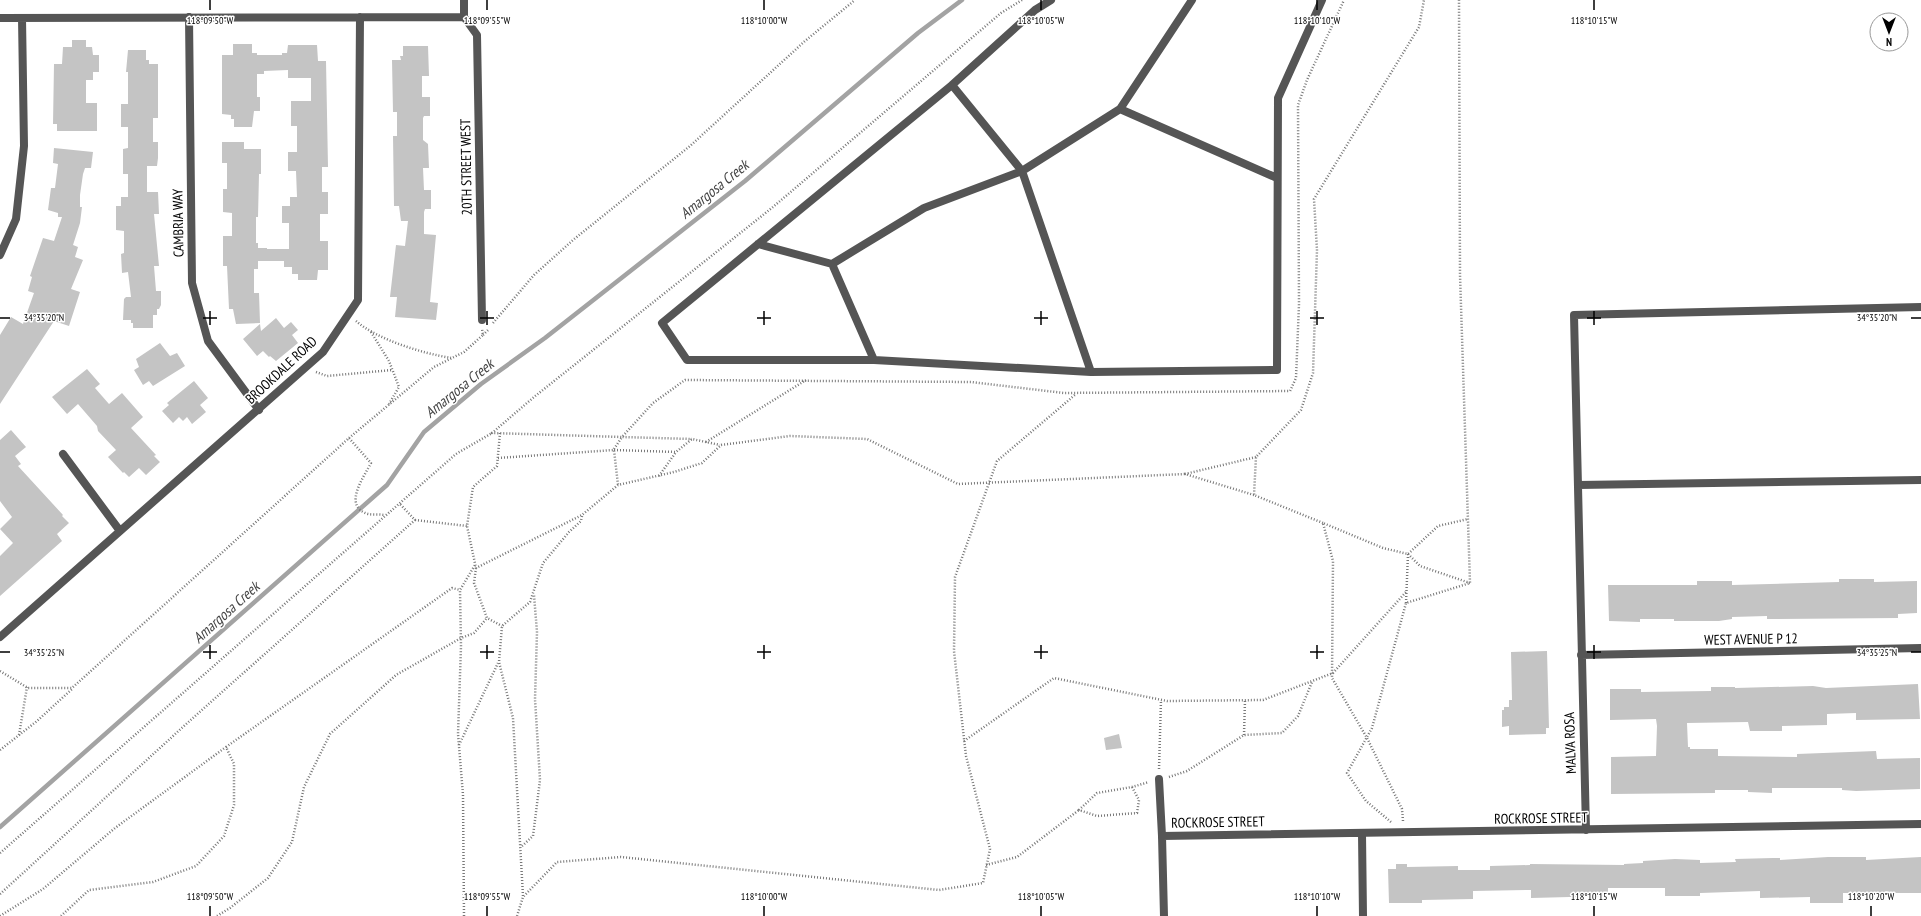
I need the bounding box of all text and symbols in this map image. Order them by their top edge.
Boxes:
north arrow [1869,12,1909,52]
text: 118°09'50"W [187,14,234,27]
text: 118°09'55"W [464,14,511,27]
text: 118°10'00"W [741,14,788,27]
text: 118°10'05"W [1018,14,1065,27]
text: 118°10'10"W [1294,14,1341,27]
text: 118°10'15"W [1571,14,1618,27]
text: N [1886,35,1892,49]
street label: 20TH STREET WEST [456,118,476,215]
water label: Amargosa Creek [676,154,754,223]
street label: CAMBRIA WAY [168,188,188,257]
text: 34°35'20"N [24,311,64,324]
text: 34°35'20"N [1857,311,1897,324]
street label: BROOKDALE ROAD [241,332,321,408]
water label: Amargosa Creek [421,353,499,422]
water label: Amargosa Creek [189,576,265,647]
street label: WEST AVENUE P 12 [1704,629,1798,649]
text: 34°35'25"N [24,646,64,659]
text: 34°35'25"N [1857,646,1897,659]
street label: MALVA ROSA [1560,711,1580,774]
street label: ROCKROSE STREET [1494,808,1589,828]
street label: ROCKROSE STREET [1171,812,1266,832]
text: 118°09'50"W [187,890,234,903]
text: 118°09'55"W [464,890,511,903]
text: 118°10'00"W [741,890,788,903]
text: 118°10'05"W [1018,890,1065,903]
text: 118°10'10"W [1294,890,1341,903]
text: 118°10'15"W [1571,890,1618,903]
text: 118°10'20"W [1848,890,1895,903]

